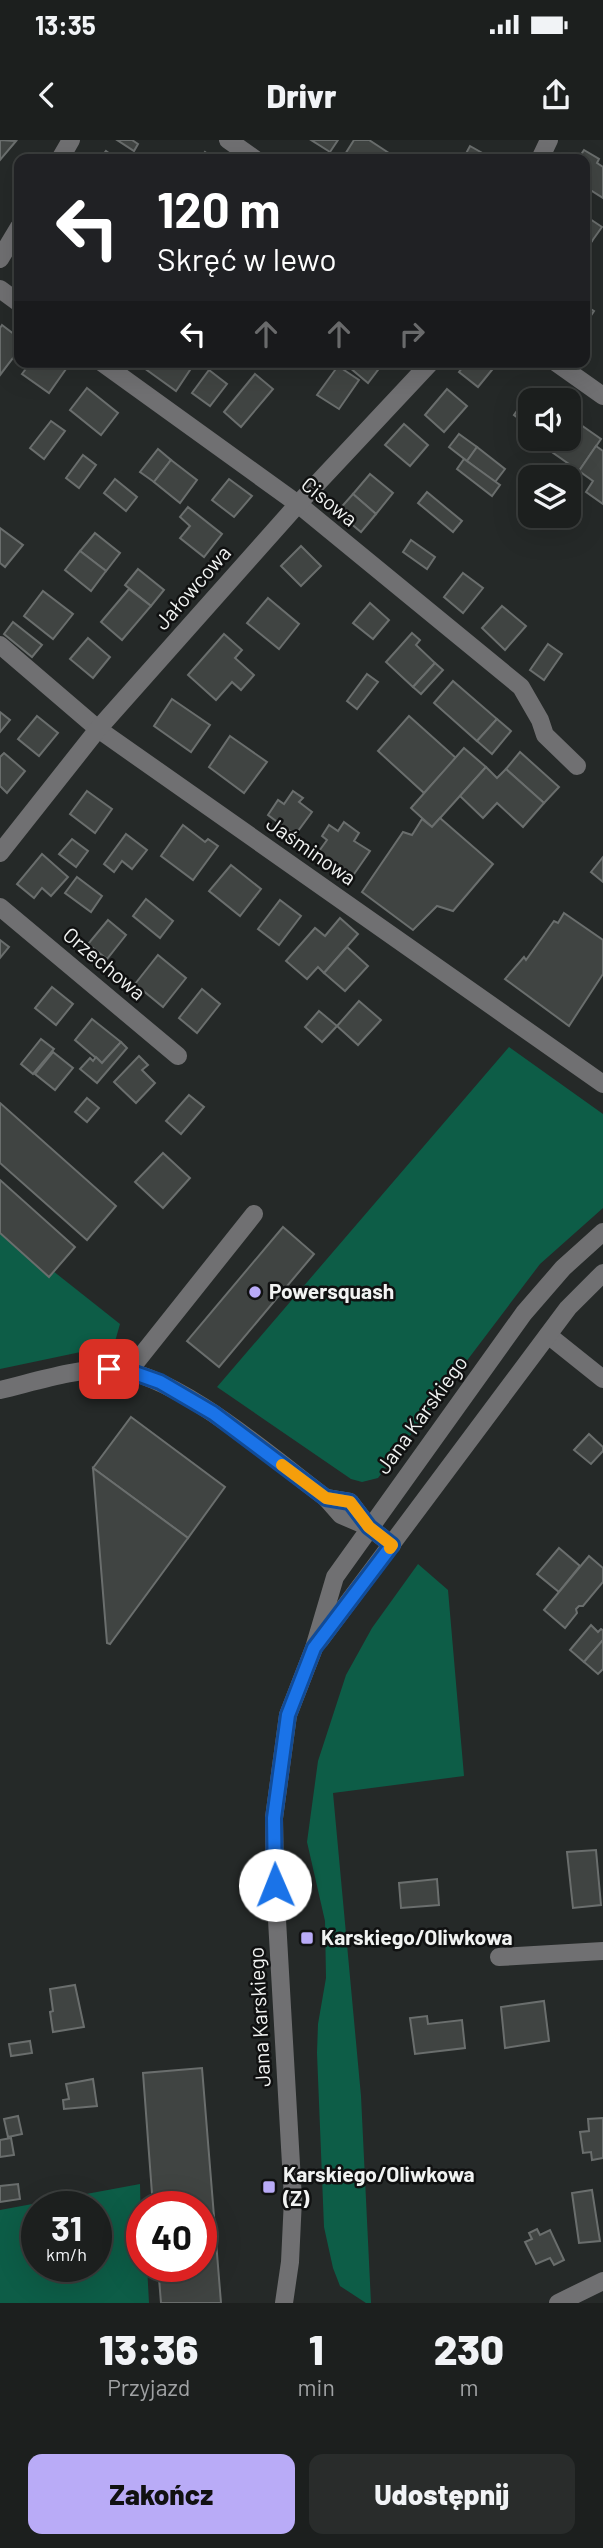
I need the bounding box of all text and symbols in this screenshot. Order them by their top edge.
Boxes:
text: 13:35 [35,9,96,40]
icon: back [28,76,66,114]
text: Drivr [266,76,337,114]
icon: share [537,76,575,114]
text: 120 m [157,179,280,238]
icon: left [42,182,133,273]
text: Skręć w lewo [157,239,337,277]
icon: left [174,315,212,353]
icon: ahead [247,315,285,353]
icon: ahead [320,315,358,353]
icon: right [393,315,431,353]
map controls [518,388,581,528]
button: sound [518,388,581,451]
button: layers [518,465,581,528]
street label: Cisowa [297,471,363,531]
street label: Jałowcowa [149,540,235,634]
street label: Jaśminowa [262,810,361,890]
street label: Orzechowa [59,921,151,1005]
place label: Powersquash [269,1278,394,1303]
marker: Powersquash [247,1284,263,1300]
pin [79,1339,139,1399]
icon: arrive [90,1350,128,1388]
street label: Jana Karskiego [370,1350,472,1478]
position arrow [238,1848,312,1922]
place label: Karskiego/Oliwkowa [321,1924,513,1949]
marker: Karskiego/Oliwkowa [299,1930,315,1946]
street label: Jana Karskiego [242,1946,275,2088]
place label: Karskiego/Oliwkowa (Z) [282,2161,475,2210]
marker: Karskiego/Oliwkowa (Z) [261,2179,277,2195]
speed limit sign: 40 [126,2191,217,2282]
text: 31 [51,2206,82,2248]
text: km/h [46,2243,87,2265]
text: 13:36 [99,2323,199,2373]
text: 1 [309,2323,324,2373]
text: 230 [434,2323,504,2373]
text: Przyjazd [107,2373,190,2401]
text: min [298,2373,335,2401]
text: m [459,2373,478,2401]
button: Zakończ [28,2454,295,2534]
button: Udostępnij [309,2454,575,2534]

